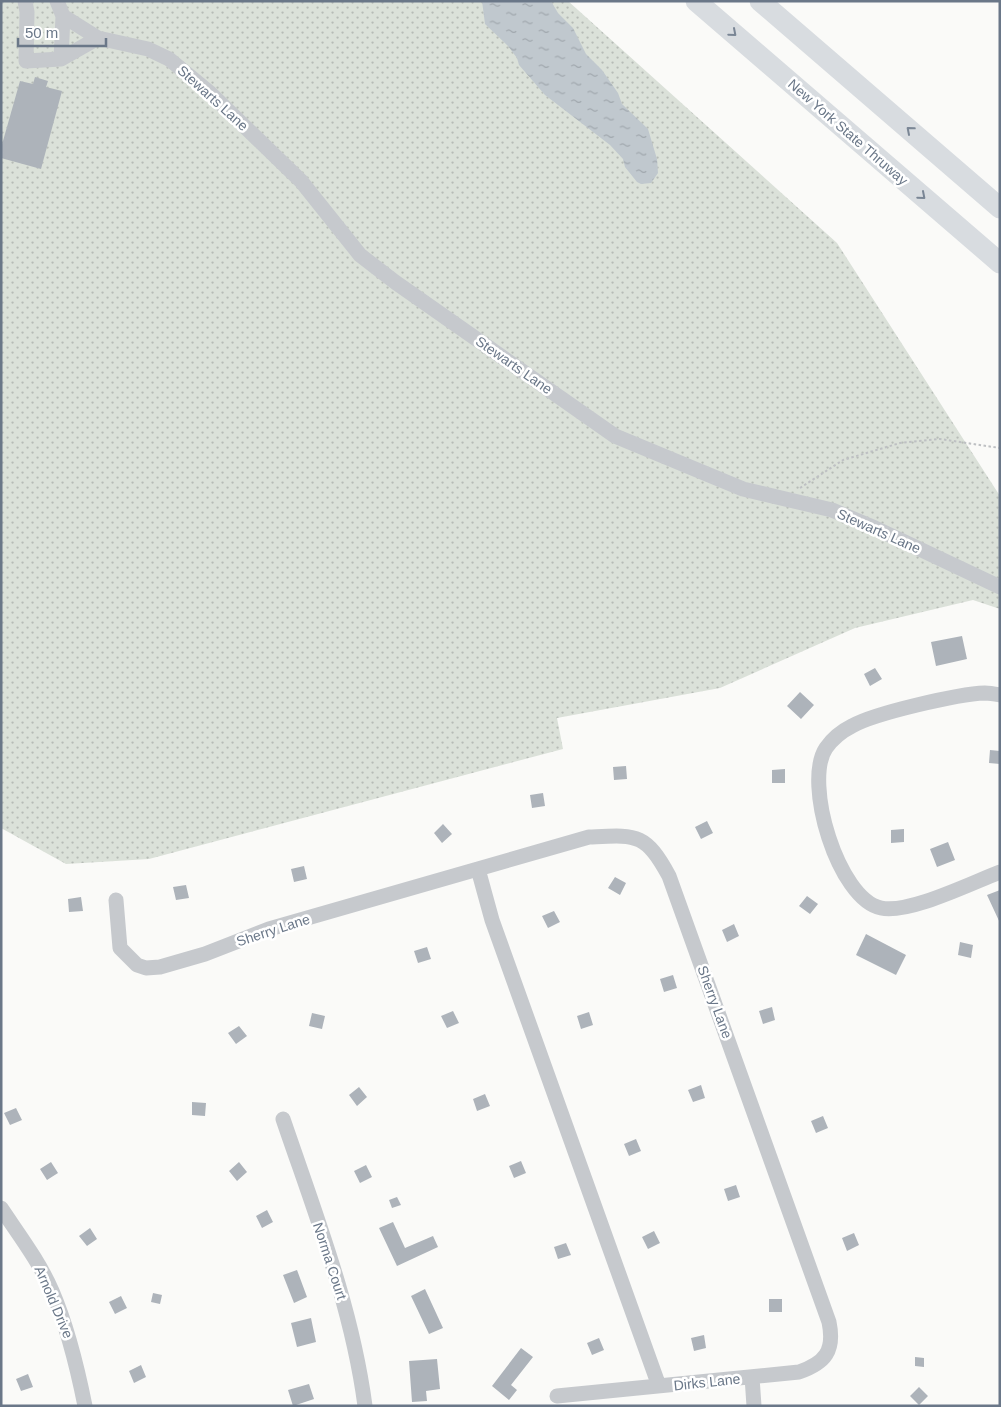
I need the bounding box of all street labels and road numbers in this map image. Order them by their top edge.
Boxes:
street label: Stewarts Lane [174,62,252,134]
street label: New York State Thruway [785,76,911,188]
street label: Stewarts Lane [473,333,555,397]
street label: Stewarts Lane [835,505,923,557]
street label: Sherry Lane [234,911,312,949]
street label: Sherry Lane [694,963,736,1041]
street label: Norma Court [310,1220,350,1302]
street label: Arnold Drive [32,1263,76,1341]
street label: Dirks Lane [673,1371,741,1393]

